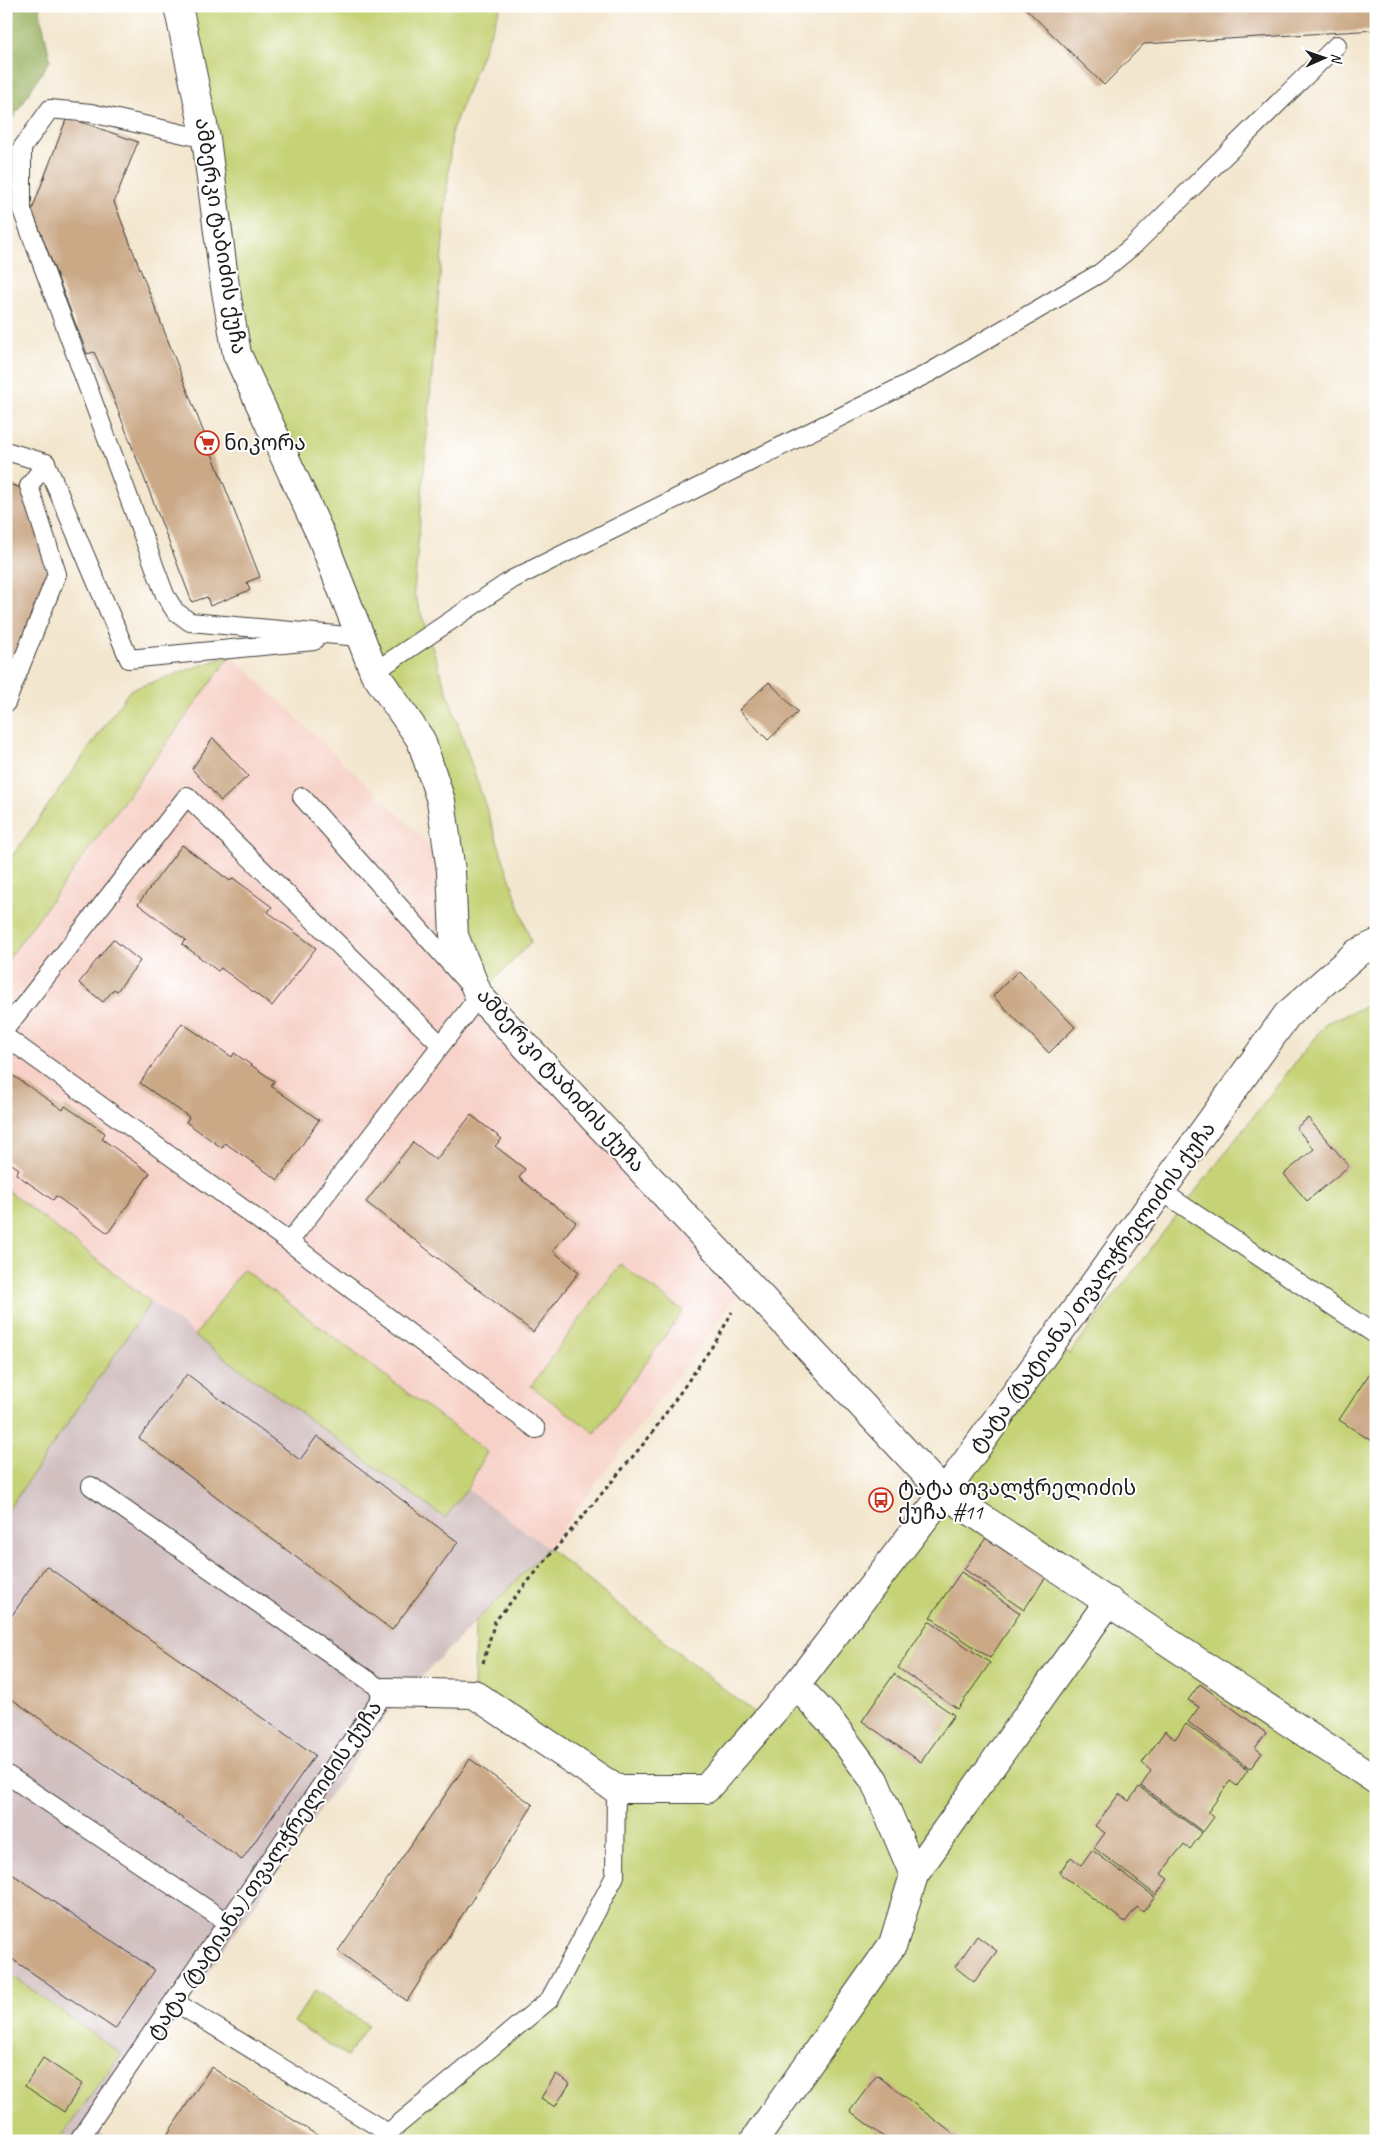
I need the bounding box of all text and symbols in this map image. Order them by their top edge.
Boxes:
north arrow [1300,32,1350,82]
text: N [1328,53,1345,65]
street label: ამბერკი ტაბიძის ქუჩა [189,116,253,356]
supermarket icon: ნიკორა [194,430,220,456]
place label: ნიკორა [224,430,306,456]
street label: ამბერკი ტაბიძის ქუჩა [471,982,651,1178]
street label: ტატა (ტატიანა) თვალჭრელიძის ქუჩა [963,1116,1221,1458]
place label: ტატა თვალჭრელიძის ქუჩა #11 [898,1475,1136,1525]
bus stop icon: ტატა თვალჭრელიძის ქუჩა #11 [868,1487,894,1513]
street label: ტატა (ტატიანა) თვალჭრელიძის ქუჩა [141,1696,387,2044]

